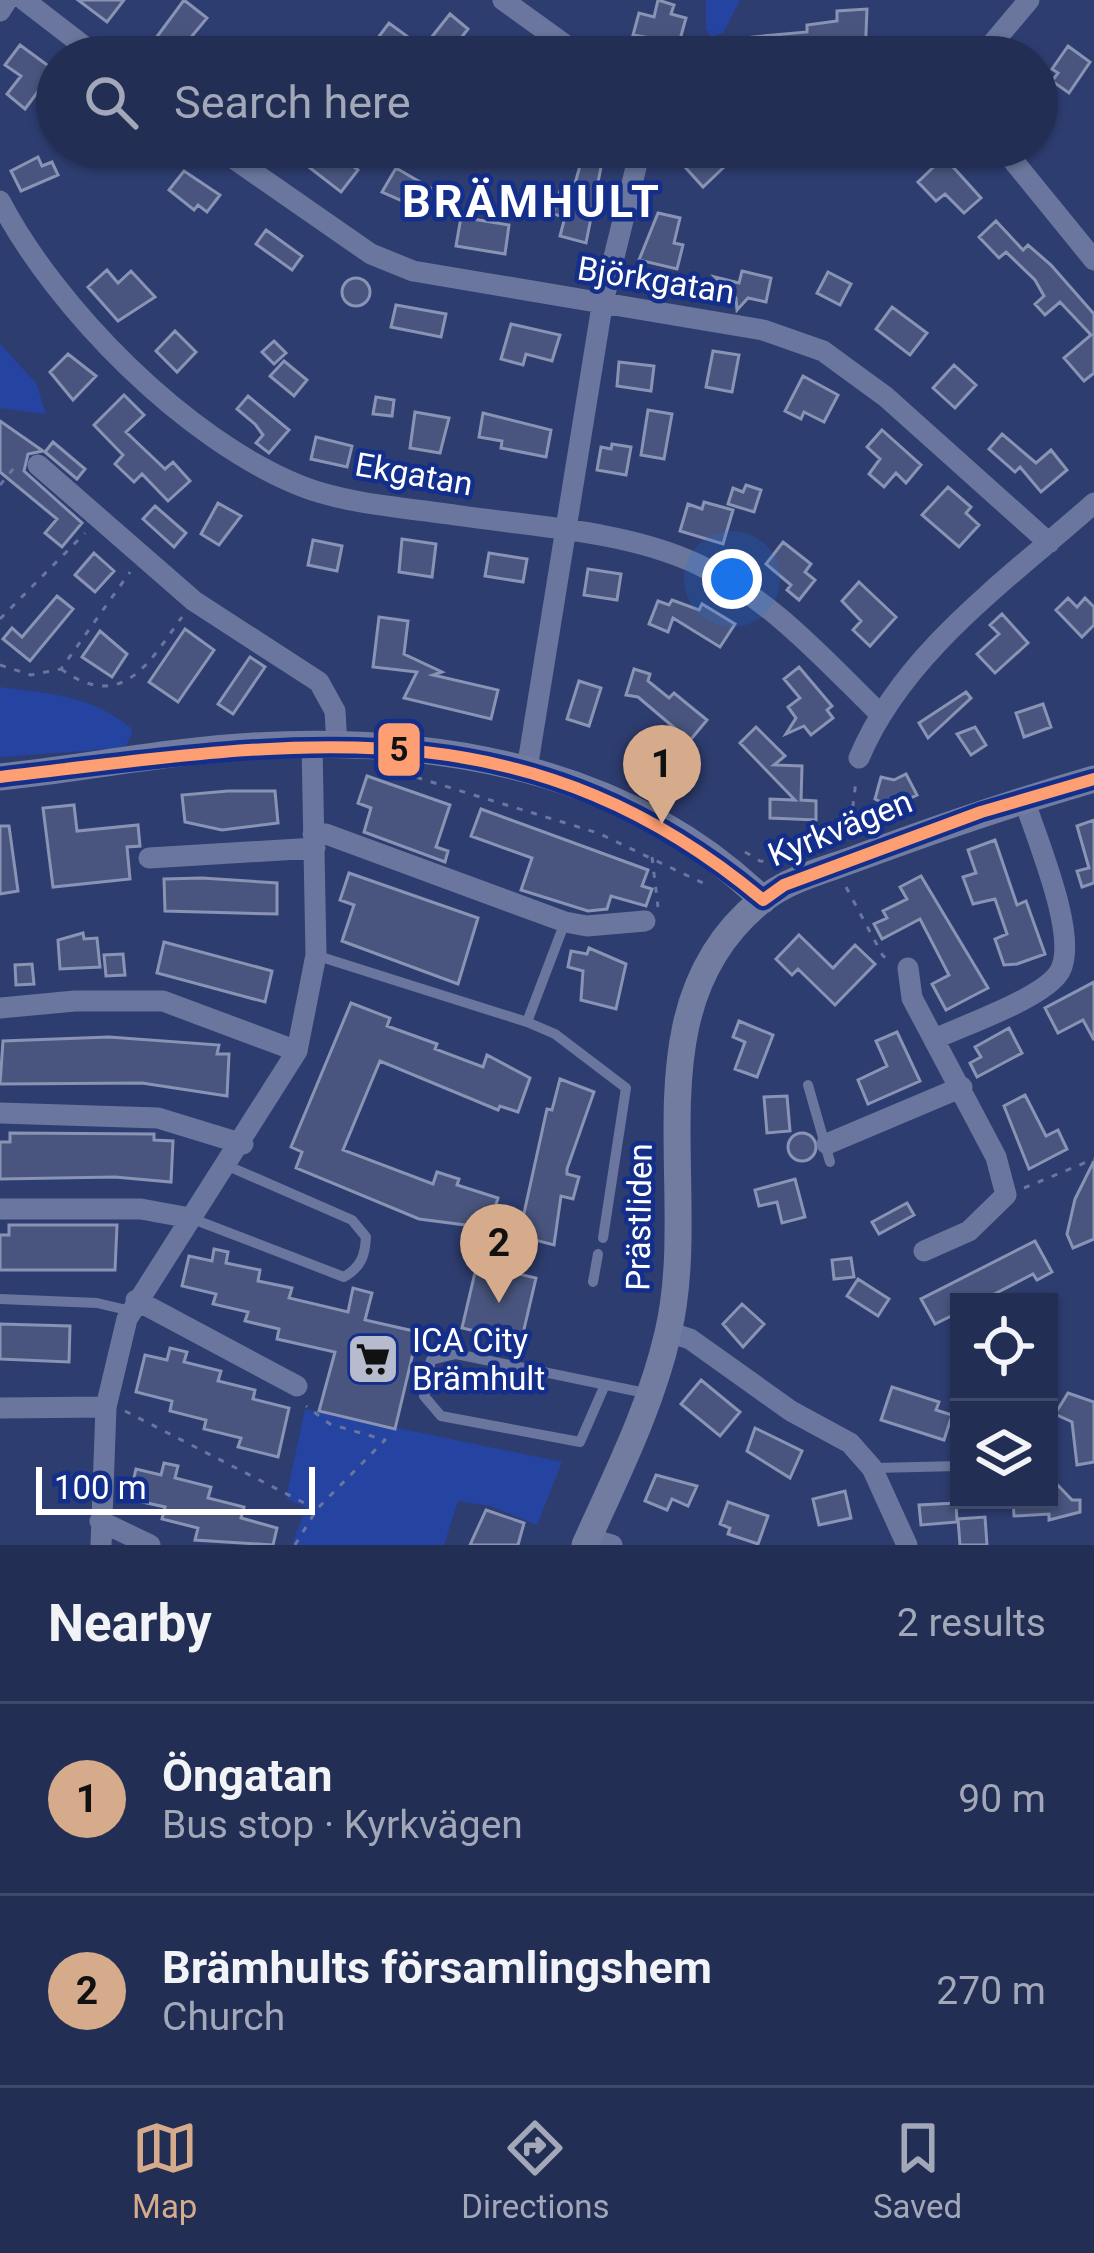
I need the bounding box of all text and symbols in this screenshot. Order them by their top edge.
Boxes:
search box [36,36,1058,168]
icon: search [78,69,144,135]
text: Search here [174,76,411,129]
district label: BRÄMHULT [402,175,662,228]
street label: Björkgatan [575,248,737,312]
street label: Ekgatan [352,444,476,504]
your location [702,549,762,609]
line badge: 5 [376,721,422,778]
pin: 1 [623,725,701,824]
text: 5 [390,730,408,769]
street label: Kyrkvägen [762,782,918,874]
street label: Prästliden [618,1143,660,1291]
pin: 2 [460,1204,538,1303]
map controls [950,1293,1058,1509]
button: locate [950,1293,1058,1401]
place label: ICA City Brämhult [412,1321,545,1398]
supermarket icon: ICA City Brämhult [345,1331,401,1387]
button: layers [950,1401,1058,1509]
scale bar [36,1461,315,1514]
text: 100 m [54,1468,147,1507]
text: Nearby [48,1594,212,1653]
text: 2 results [897,1600,1046,1646]
text: Öngatan [162,1749,333,1802]
text: 1 [76,1776,98,1822]
text: 90 m [958,1776,1046,1822]
text: Bus stop · Kyrkvägen [162,1802,523,1848]
text: Brämhults församlingshem [162,1941,712,1994]
text: 2 [76,1968,98,2014]
text: 270 m [936,1968,1046,2014]
text: Church [162,1994,285,2040]
tab: Map [132,2115,198,2226]
tab: Directions [461,2115,610,2226]
tab: Saved [873,2115,962,2226]

